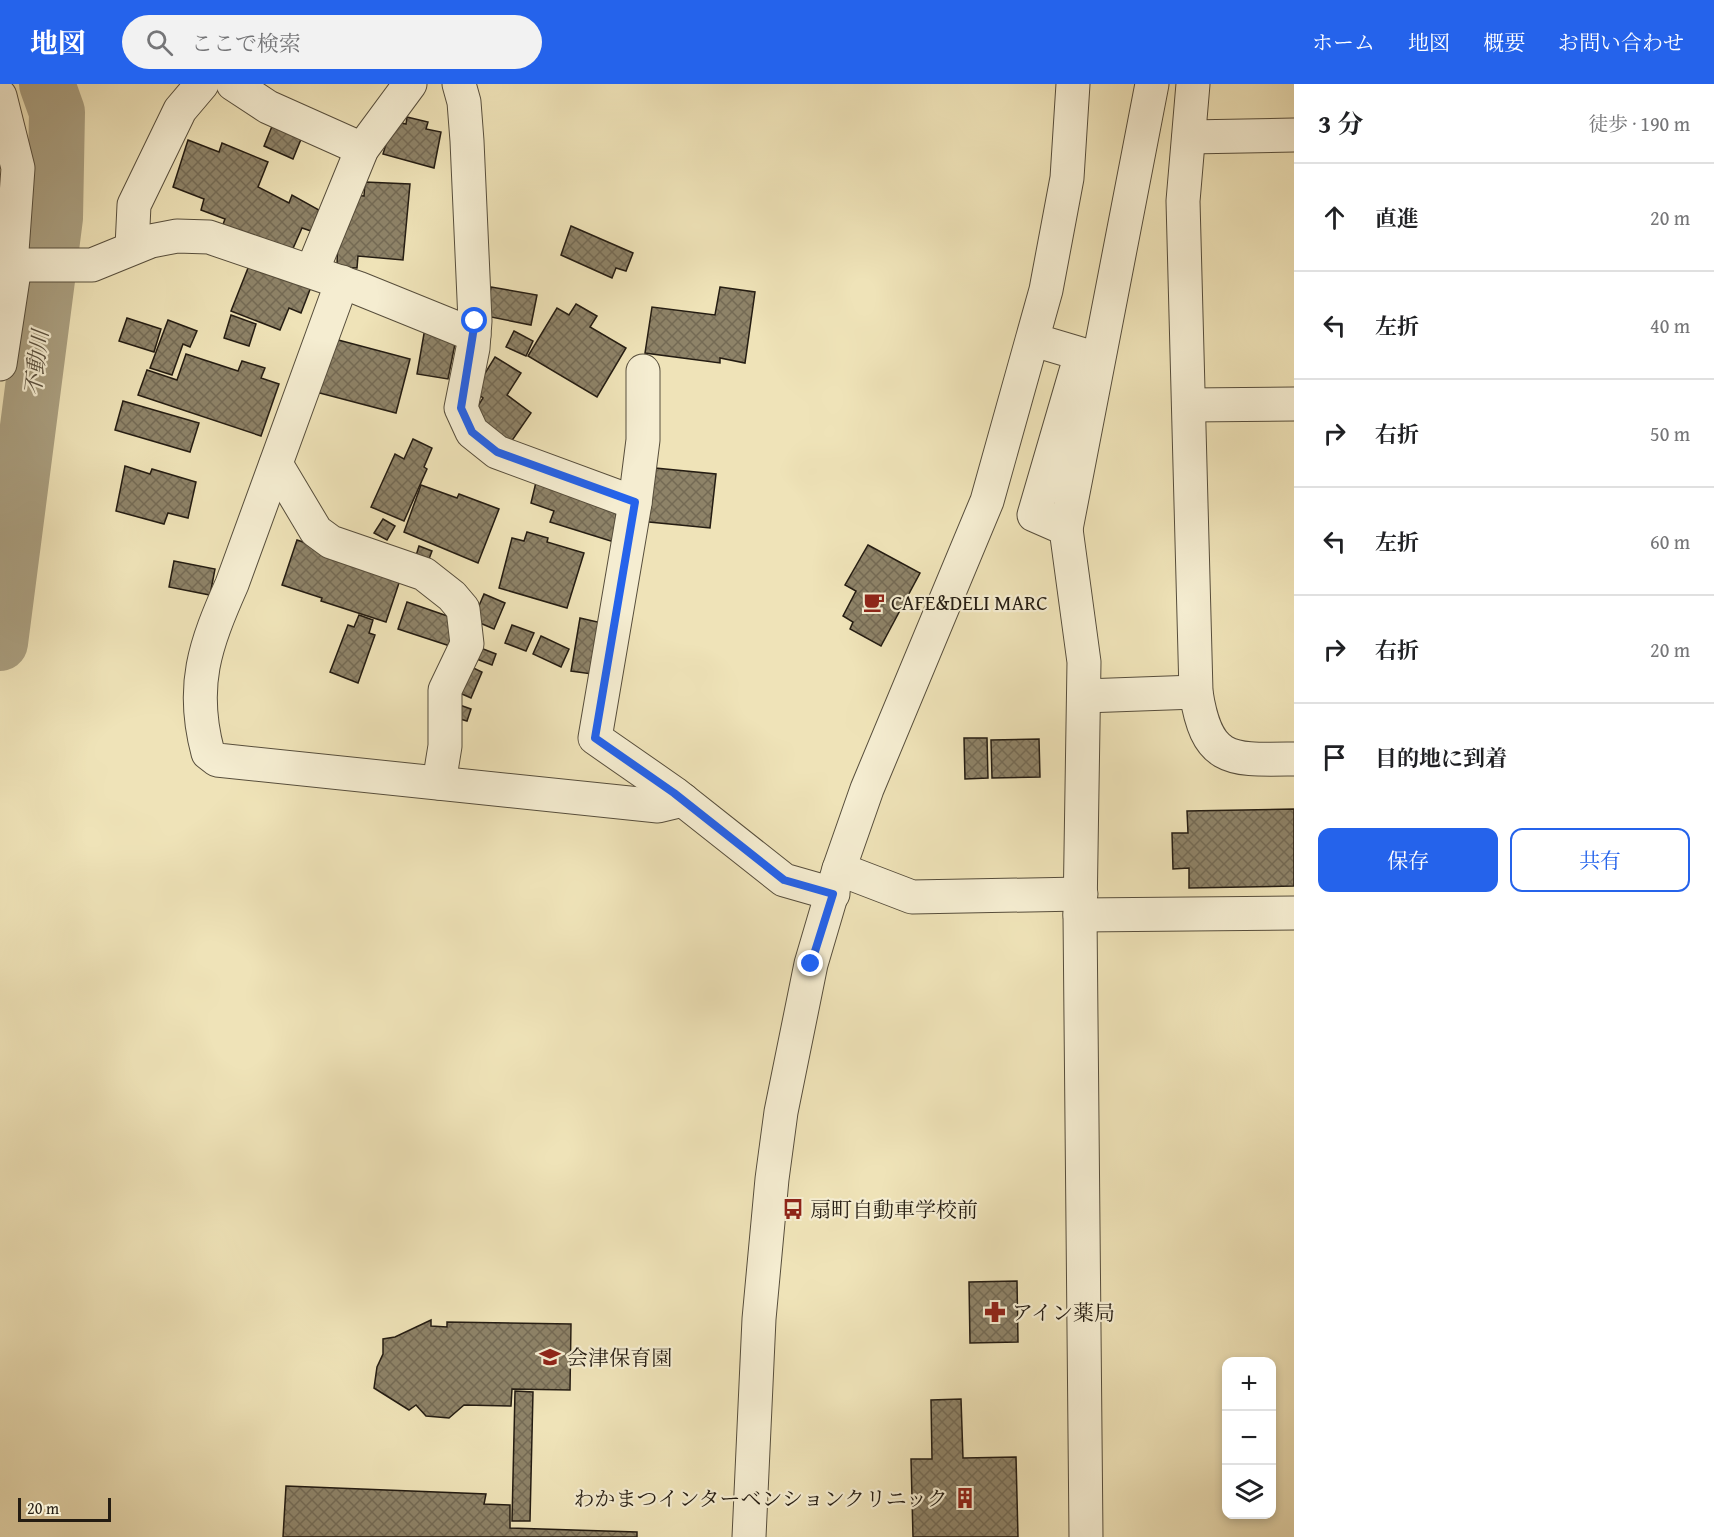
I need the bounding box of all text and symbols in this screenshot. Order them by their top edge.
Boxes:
search box [122,15,542,69]
text: 地図 [30,22,86,63]
icon: search [143,26,176,59]
text: ここで検索 [191,27,301,59]
text: ホーム [1312,27,1375,58]
text: 地図 [1408,27,1450,58]
text: 概要 [1483,27,1525,58]
text: お問い合わせ [1558,27,1684,58]
text: 3 分 [1318,104,1363,143]
text: 徒歩 · 190 m [1588,109,1690,138]
icon: ahead [1318,201,1351,234]
text: 直進 [1375,202,1419,234]
text: 20 m [1650,203,1690,232]
route start [461,307,487,333]
icon: left [1318,309,1351,342]
text: 左折 [1375,310,1419,342]
text: 40 m [1650,311,1690,340]
water label: 不動川 [16,326,56,398]
icon: right [1318,417,1351,450]
text: 右折 [1375,418,1419,450]
text: 50 m [1650,419,1690,448]
icon: left [1318,525,1351,558]
text: 左折 [1375,526,1419,558]
text: 60 m [1650,527,1690,556]
place label: CAFE&DELI MARC [891,587,1048,618]
cafe icon: CAFE&DELI MARC [862,590,886,614]
icon: right [1318,633,1351,666]
text: 右折 [1375,634,1419,666]
text: 20 m [1650,635,1690,664]
icon: arrive [1318,741,1351,774]
text: 目的地に到着 [1375,742,1507,774]
button: 保存 [1318,828,1498,892]
button: 共有 [1510,828,1690,892]
route end [797,950,823,976]
place label: 扇町自動車学校前 [810,1194,978,1225]
bus stop icon: 扇町自動車学校前 [781,1197,805,1221]
place label: アイン薬局 [1012,1297,1115,1328]
pharmacy icon: アイン薬局 [983,1300,1007,1324]
place label: 会津保育園 [567,1342,672,1373]
school or university icon: 会津保育園 [538,1345,562,1369]
map controls [1222,1357,1276,1519]
button: + [1222,1357,1276,1411]
button: − [1222,1411,1276,1465]
button: layers [1222,1465,1276,1519]
place label: わかまつインターベンションクリニック [573,1483,948,1514]
building icon: わかまつインターベンションクリニック [953,1486,977,1510]
scale bar [18,1495,111,1522]
text: 20 m [27,1496,59,1520]

